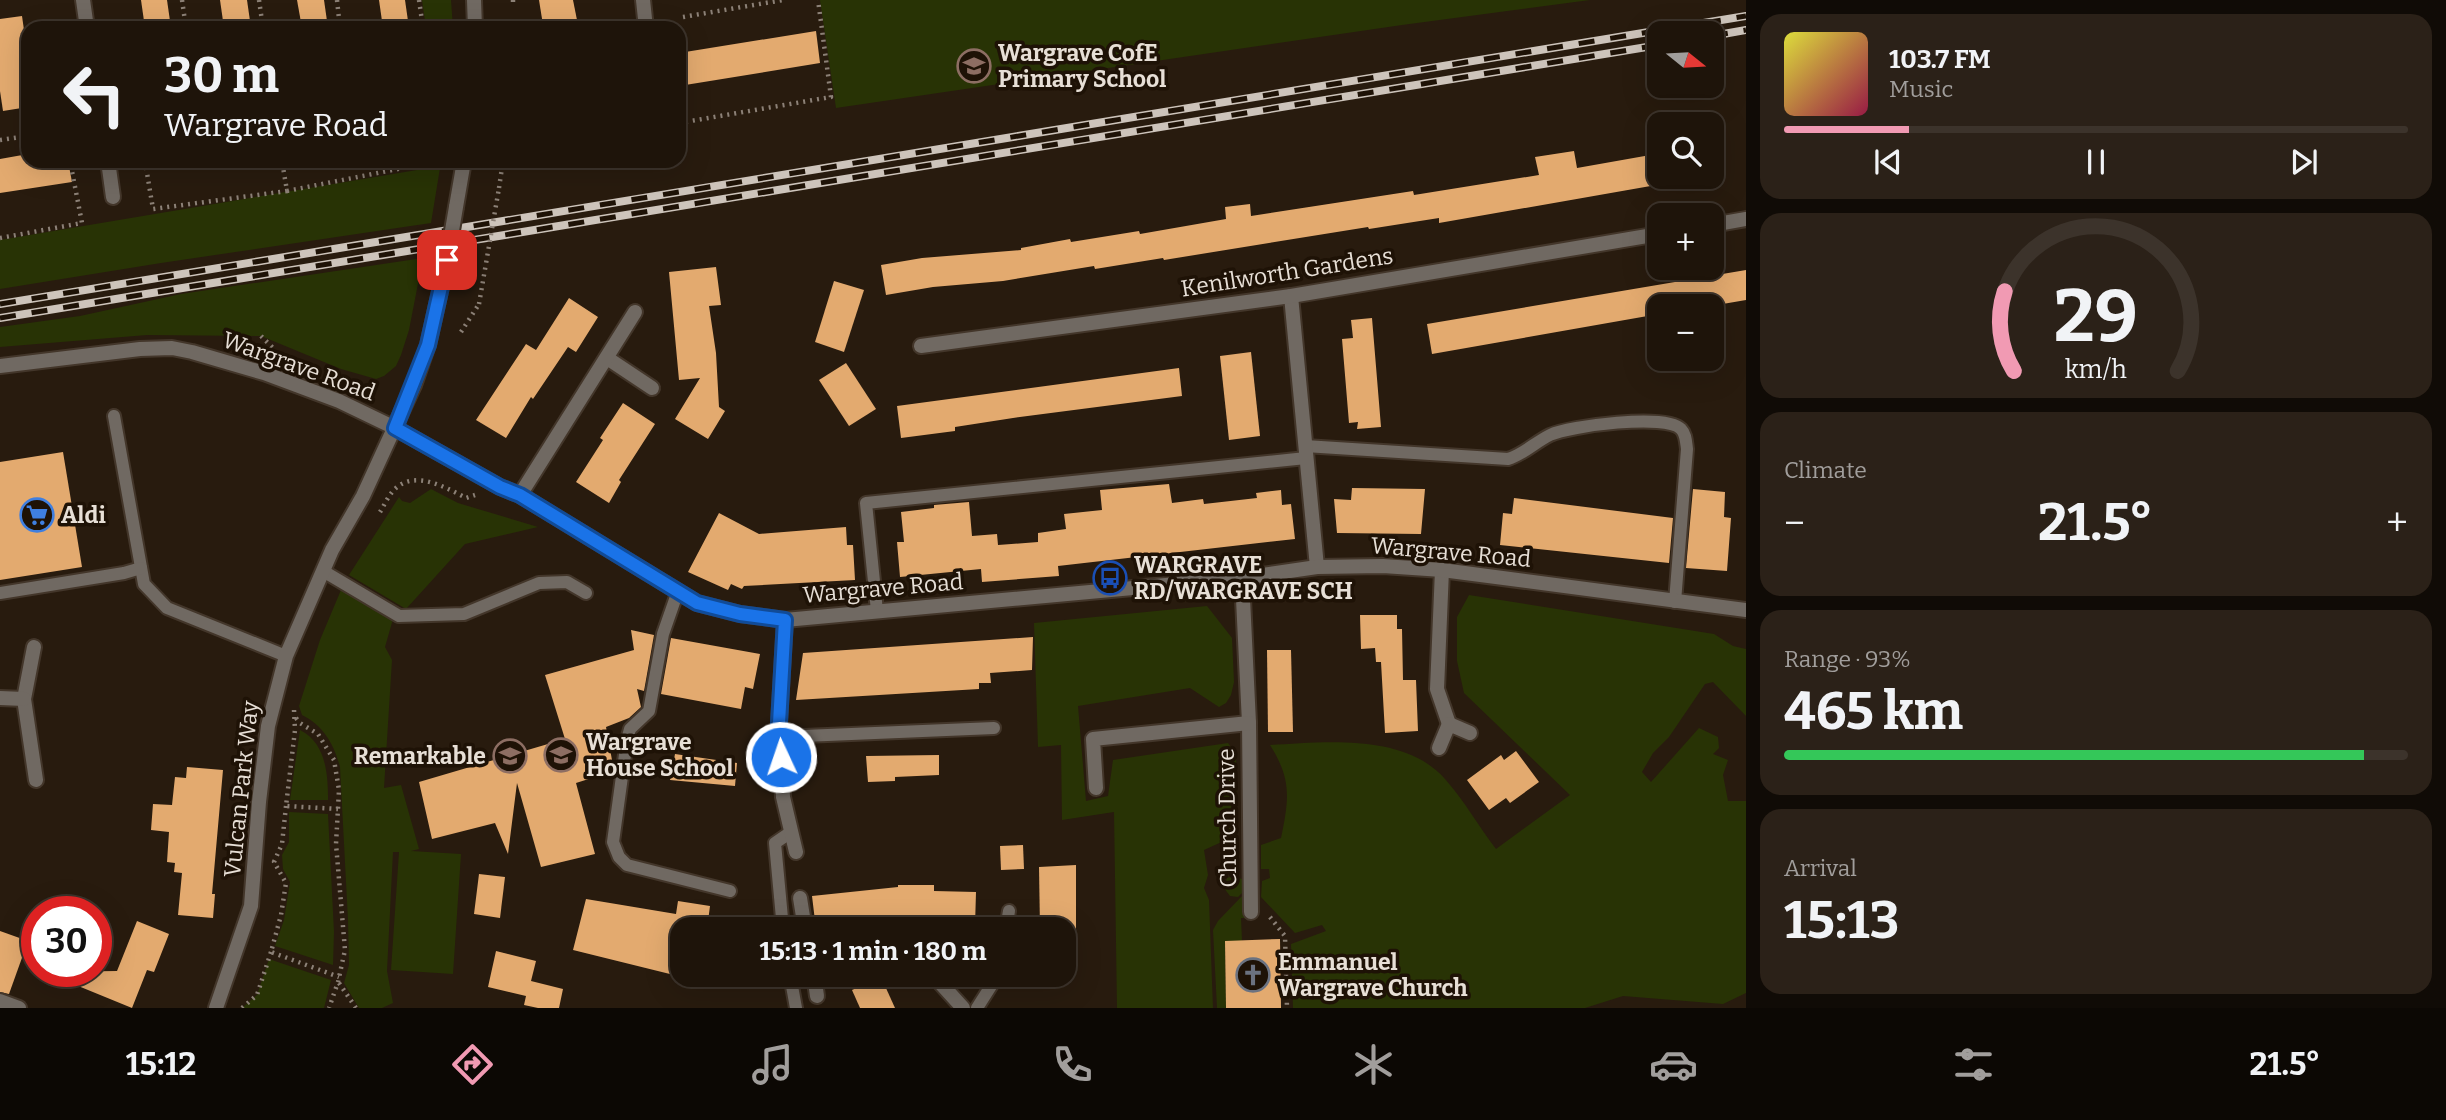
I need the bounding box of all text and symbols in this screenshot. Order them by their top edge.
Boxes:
north arrow [1647,21,1724,98]
map controls [1647,21,1724,371]
place label: Wargrave CofE Primary School [998,39,1166,93]
text: 103.7 FM [1889,44,1991,75]
text: 30 m [164,46,279,105]
school or university icon: Wargrave CofE Primary School [955,47,993,85]
icon: left [49,49,140,140]
text: Music [1889,75,1953,103]
text: Wargrave Road [164,106,388,144]
button: search [1647,112,1724,189]
icon: previous [1869,143,1907,181]
icon: pause [2077,143,2115,181]
icon: next [2285,143,2323,181]
button: + [1647,203,1724,280]
pin [417,230,477,290]
icon: arrive [428,241,466,279]
street label: Kenilworth Gardens [1179,241,1395,303]
text: 29 [2054,274,2138,361]
button: − [1647,294,1724,371]
street label: Wargrave Road [219,325,380,407]
text: km/h [2065,355,2127,385]
text: Climate [1784,456,1867,484]
text: 21.5° [2038,491,2153,554]
supermarket icon: Aldi [18,496,56,534]
text: − [1784,500,1805,546]
text: + [2386,500,2408,546]
place label: Aldi [61,501,106,529]
street label: Wargrave Road [1370,531,1533,573]
place label: WARGRAVE RD/WARGRAVE SCH [1134,551,1353,605]
bus stop icon: WARGRAVE RD/WARGRAVE SCH [1091,559,1129,597]
street label: Wargrave Road [802,567,965,609]
text: Range · 93% [1784,645,1911,673]
text: 465 km [1784,680,1963,743]
street label: Vulcan Park Way [218,698,264,879]
position arrow [744,720,818,794]
place label: Wargrave House School [586,728,733,782]
school or university icon: Wargrave House School [542,736,580,774]
school or university icon: Remarkable [491,737,529,775]
place label: Remarkable [354,742,486,770]
street label: Church Drive [1212,748,1242,888]
text: Arrival [1784,854,1857,882]
text: 15:13 [1784,889,1899,952]
speed limit sign: 30 [21,896,112,987]
text: 15:13 · 1 min · 180 m [759,936,987,967]
place label: Emmanuel Wargrave Church [1278,948,1468,1002]
church icon: Emmanuel Wargrave Church [1234,956,1272,994]
icon: directions [448,1040,497,1089]
icon: music [748,1040,797,1089]
icon: phone [1048,1040,1097,1089]
icon: climate [1349,1040,1398,1089]
icon: car [1649,1040,1698,1089]
icon: filters [1949,1040,1998,1089]
text: 15:12 [126,1045,196,1083]
text: 21.5° [2249,1045,2320,1083]

